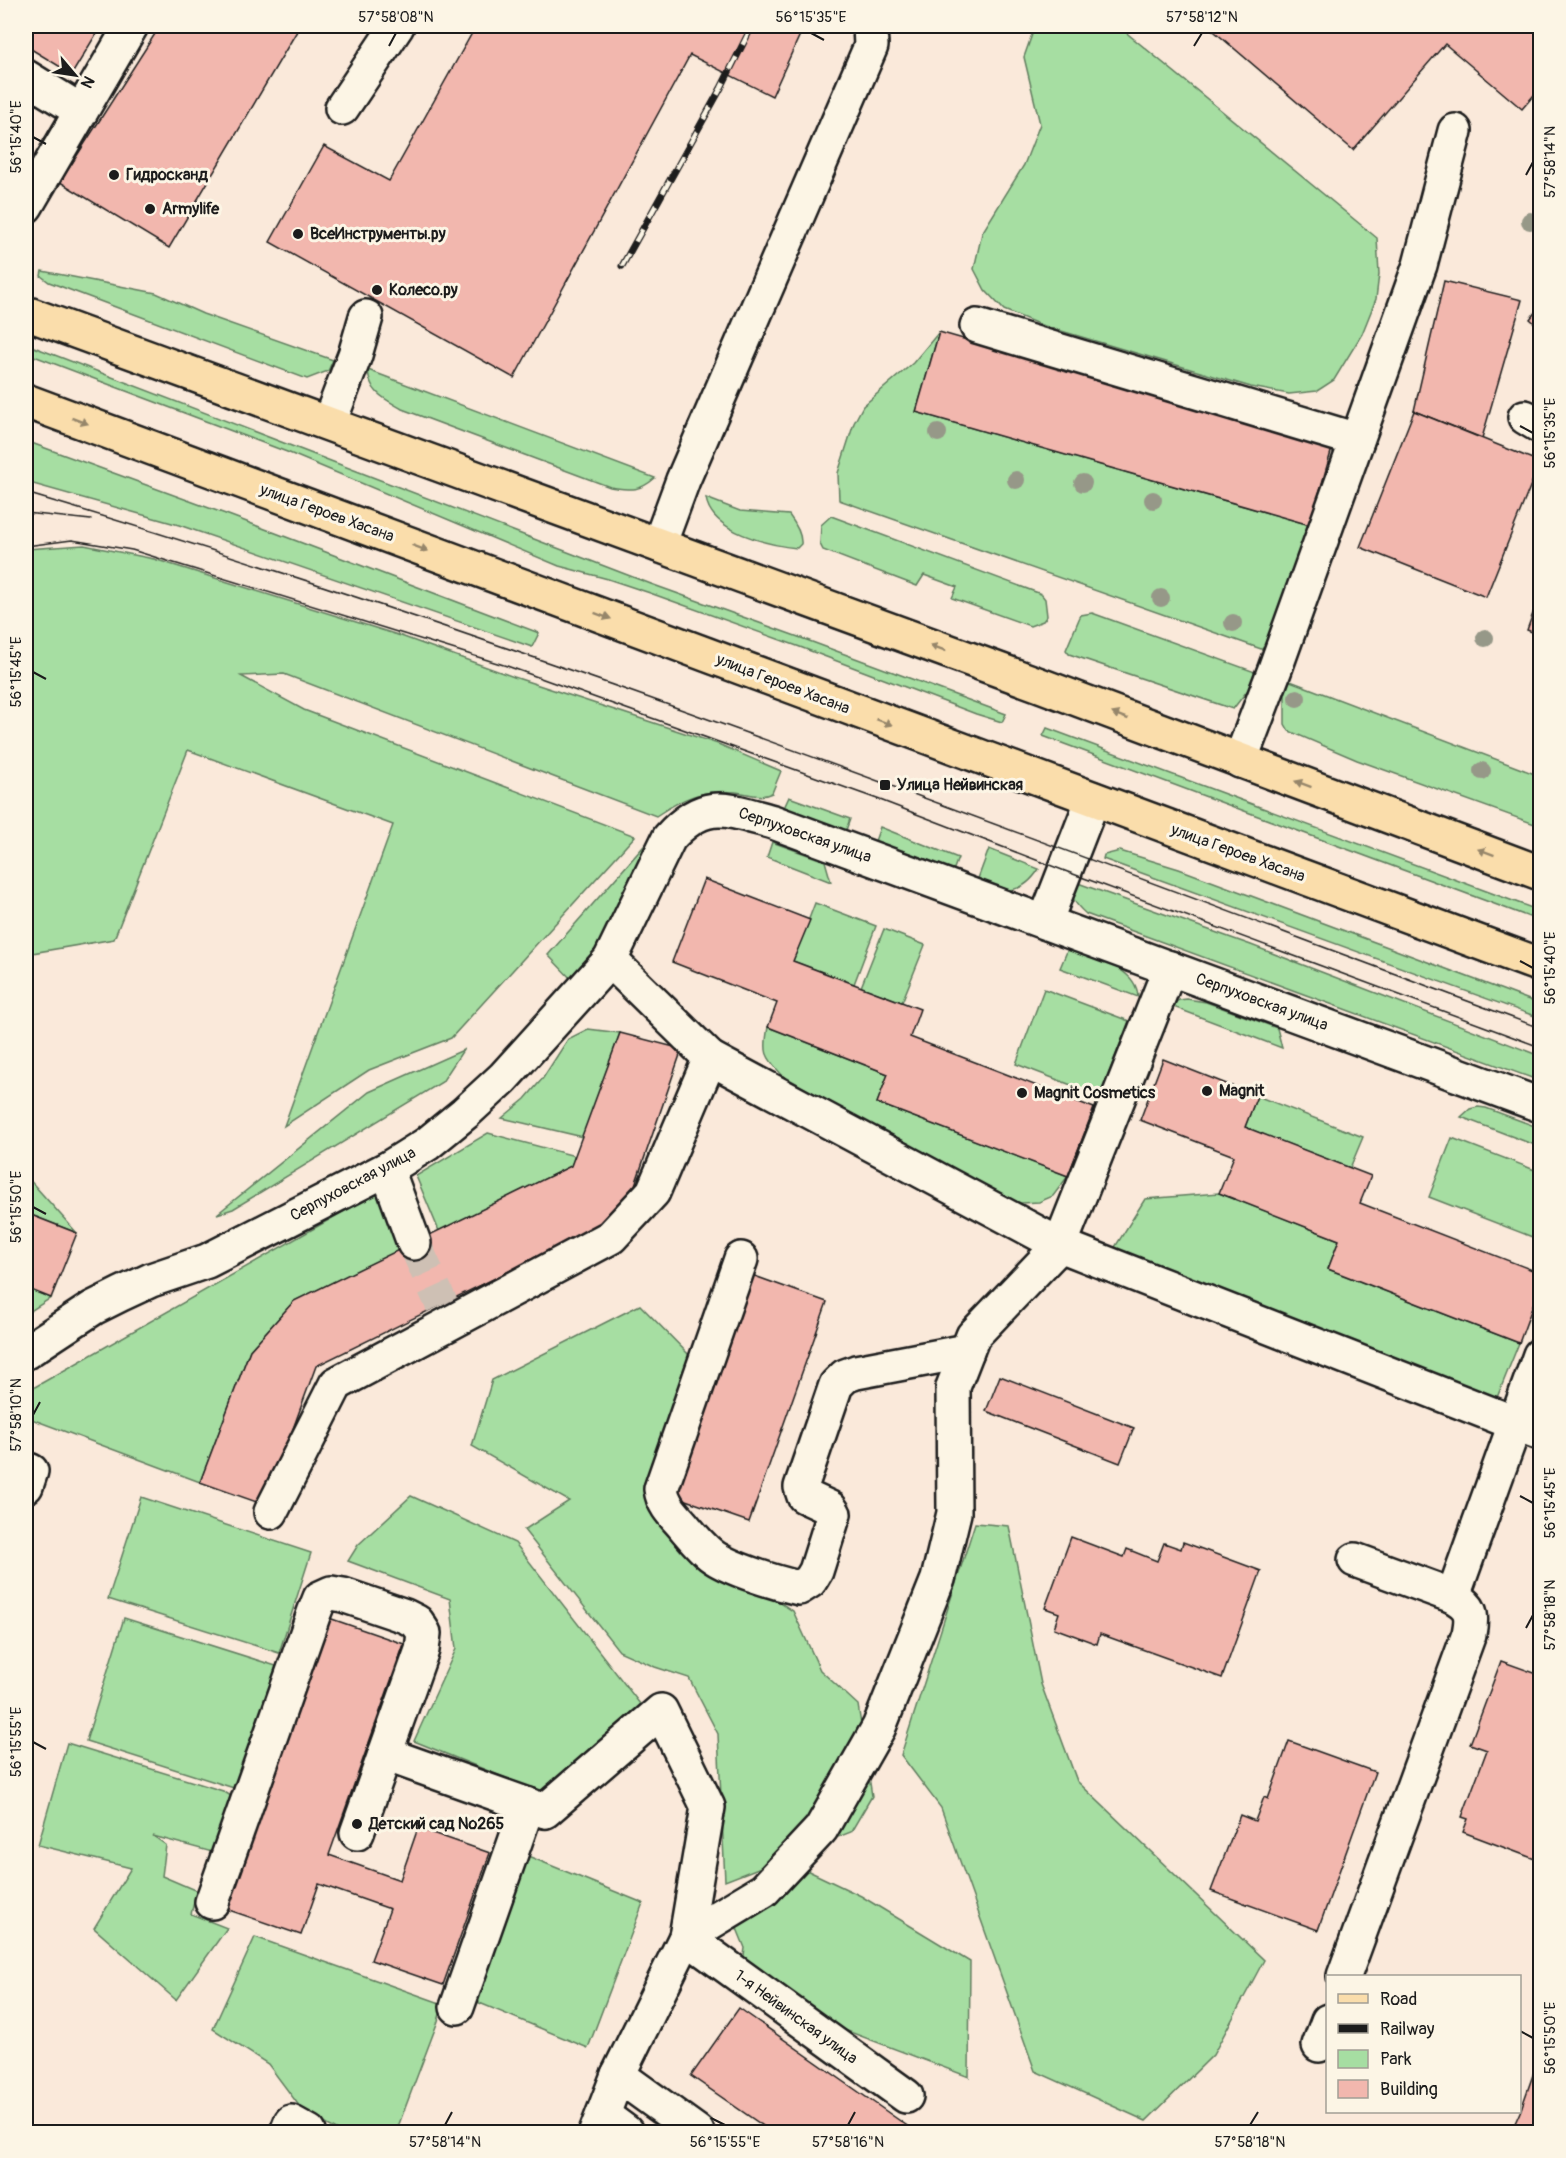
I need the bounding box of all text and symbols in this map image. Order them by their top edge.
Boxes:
text: 57°58'08"N [358,8,434,27]
text: 56°15'35"E [776,8,847,27]
text: 57°58'12"N [1166,8,1238,27]
north arrow [45,45,105,105]
text: N [76,72,99,92]
text: 56°15'40"E [7,100,26,174]
text: 57°58'14"N [1541,126,1560,198]
place label: Гидросканд [126,165,208,185]
marker: Гидросканд [107,168,121,182]
place label: Armylife [162,199,220,219]
marker: Armylife [143,202,157,216]
place label: ВсеИнструменты.ру [310,224,446,244]
marker: ВсеИнструменты.ру [291,227,305,241]
place label: Колесо.ру [389,280,458,300]
marker: Колесо.ру [370,283,384,297]
text: 56°15'35"E [1541,397,1560,468]
one-way arrow [71,417,89,426]
street label: улица Героев Хасана [256,479,397,547]
one-way arrow [411,544,429,553]
one-way arrow [594,612,612,622]
text: 56°15'45"E [7,636,26,708]
one-way arrow [928,642,946,652]
street label: улица Героев Хасана [713,649,853,719]
one-way arrow [1111,710,1129,720]
one-way arrow [875,717,893,727]
place label: Улица Нейвинская [897,775,1024,795]
marker: Улица Нейвинская [878,778,892,792]
one-way arrow [1294,779,1312,788]
street label: Серпуховская улица [736,803,874,867]
street label: улица Героев Хасана [1167,819,1308,887]
one-way arrow [1477,847,1495,857]
text: 56°15'40"E [1541,931,1560,1005]
street label: Серпуховская улица [1193,969,1331,1035]
place label: Magnit [1219,1081,1265,1101]
place label: Magnit Cosmetics [1034,1083,1156,1103]
marker: Magnit [1200,1084,1214,1098]
marker: Magnit Cosmetics [1015,1086,1029,1100]
street label: Серпуховская улица [287,1142,419,1226]
text: 56°15'50"E [7,1170,26,1243]
text: 57°58'10"N [7,1378,26,1452]
text: 56°15'45"E [1541,1467,1560,1539]
text: 57°58'18"N [1541,1580,1560,1650]
text: 56°15'55"E [7,1707,26,1777]
place label: Детский сад №265 [368,1814,504,1834]
marker: Детский сад №265 [350,1817,364,1831]
street label: 1-я Нейвинская улица [730,1966,862,2068]
legend [1326,1975,1521,2113]
text: Road [1380,1988,1417,2011]
text: 56°15'50"E [1541,2001,1560,2074]
text: Railway [1380,2018,1435,2041]
text: Park [1380,2048,1412,2071]
text: Building [1380,2078,1438,2101]
text: 57°58'14"N [409,2133,481,2152]
text: 56°15'55"E [690,2133,760,2152]
text: 57°58'16"N [812,2133,884,2152]
text: 57°58'18"N [1215,2133,1285,2152]

